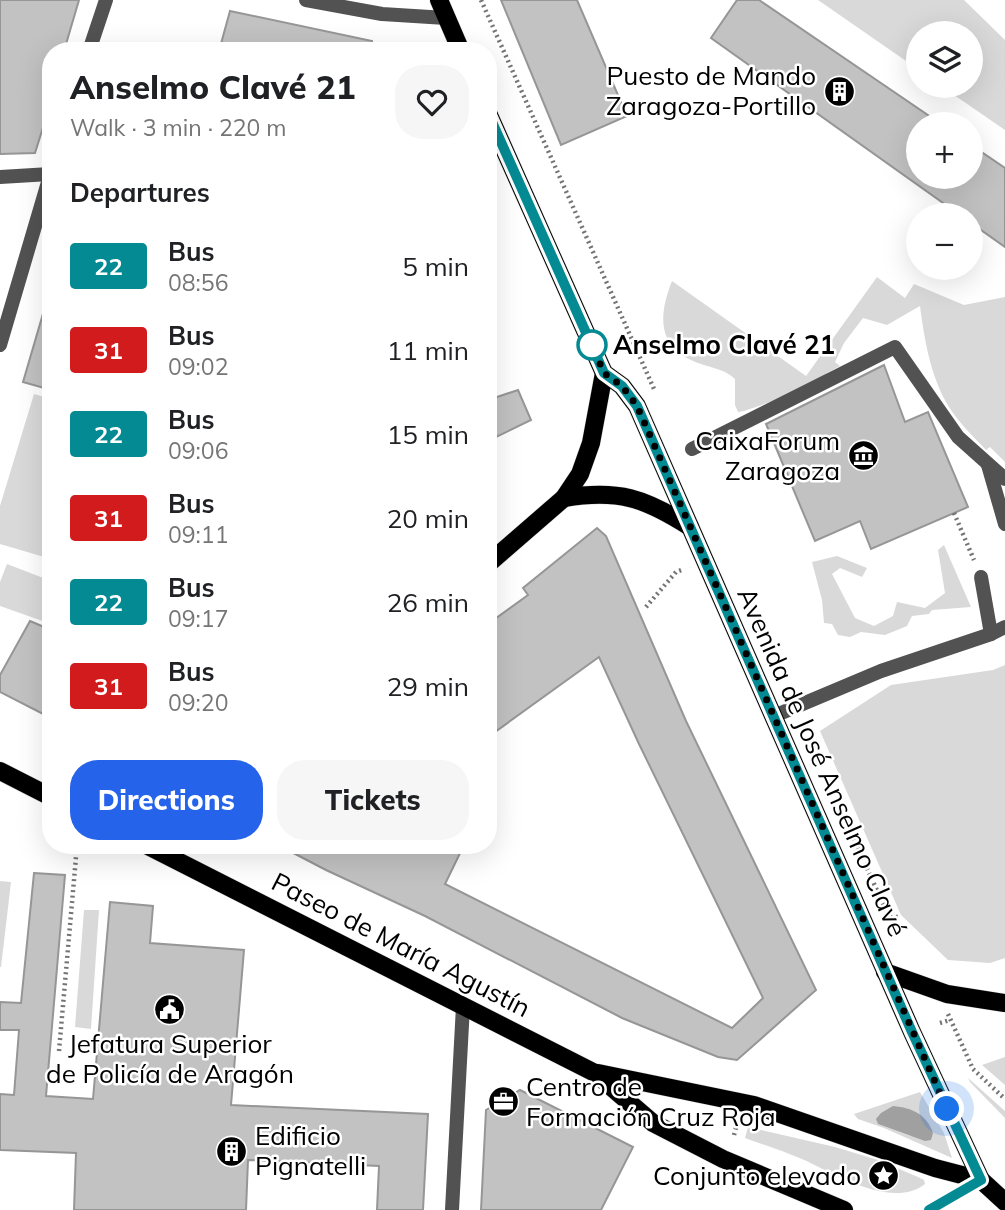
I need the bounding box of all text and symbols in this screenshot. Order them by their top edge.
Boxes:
map controls [906,21,983,280]
button: layers [906,21,983,98]
place label: Puesto de Mando Zaragoza-Portillo [606,59,816,122]
button: heart [395,65,469,139]
text: Anselmo Clavé 21 [70,66,356,107]
building icon: Puesto de Mando Zaragoza-Portillo [822,74,856,108]
button: + [906,112,983,189]
text: Walk · 3 min · 220 m [70,113,287,142]
text: Departures [70,176,210,209]
button: − [906,203,983,280]
text: Bus [168,235,214,268]
text: 5 min [402,250,469,283]
text: 22 [94,251,123,281]
text: 08:56 [168,268,228,297]
text: Bus [168,319,214,352]
place label: Anselmo Clavé 21 [613,328,835,361]
marker: Anselmo Clavé 21 [577,330,607,360]
text: 11 min [387,334,469,367]
text: 31 [94,335,123,365]
text: 09:02 [168,352,228,381]
text: Bus [168,403,214,436]
text: 15 min [387,418,469,451]
text: 22 [94,419,123,449]
place label: CaixaForum Zaragoza [695,424,840,487]
text: 09:06 [168,436,228,465]
museum icon: CaixaForum Zaragoza [846,439,880,473]
text: Bus [168,487,214,520]
text: 20 min [387,502,469,535]
text: 31 [94,503,123,533]
text: 09:11 [168,520,228,549]
text: Bus [168,571,214,604]
street label: Avenida de José Anselmo Clavé [730,582,915,941]
text: 26 min [387,586,469,619]
text: 22 [94,587,123,617]
text: 09:17 [168,604,228,633]
text: Bus [168,655,214,688]
text: 29 min [387,670,469,703]
text: 31 [94,671,123,701]
text: 09:20 [168,688,228,717]
button: Directions [70,760,263,840]
button: Tickets [277,760,469,840]
street label: Paseo de María Agustín [266,865,536,1024]
public building icon: Jefatura Superior de Policía de Aragón [153,992,187,1026]
place label: Jefatura Superior de Policía de Aragón [46,1027,294,1090]
place label: Centro de Formación Cruz Roja [526,1070,776,1133]
office icon: Centro de Formación Cruz Roja [486,1085,520,1119]
your location [929,1091,964,1126]
place label: Edificio Pignatelli [255,1119,366,1182]
building icon: Edificio Pignatelli [215,1134,249,1168]
place label: Conjunto elevado [653,1159,861,1192]
place icon: Conjunto elevado [867,1159,901,1193]

